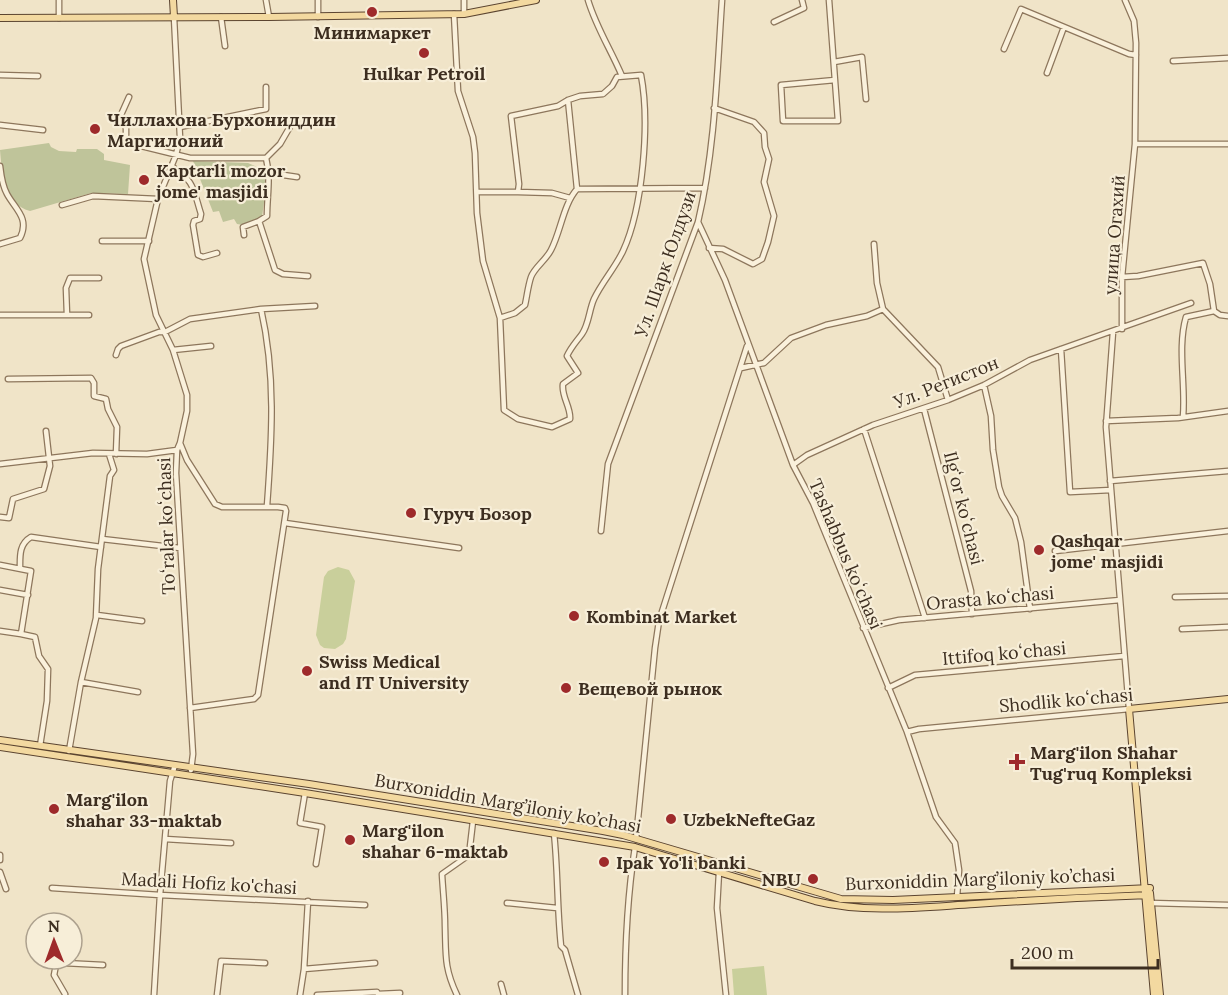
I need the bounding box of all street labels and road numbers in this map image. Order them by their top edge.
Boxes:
street label: улица Огахий [1098,174,1130,296]
street label: Ул. Шарк Юлдузи [629,188,701,341]
street label: Ул. Регистон [889,351,1002,414]
street label: Ilgʻor koʻchasi [939,449,989,567]
street label: Toʻralar koʻchasi [152,457,180,595]
street label: Tashabbus koʻchasi [804,475,888,633]
street label: Orasta koʻchasi [925,581,1055,615]
street label: Ittifoq koʻchasi [941,636,1067,670]
street label: Shodlik koʻchasi [998,683,1134,717]
street label: Burxoniddin Marg’iloniy ko’chasi [373,768,643,838]
street label: Burxoniddin Marg’iloniy ko’chasi [845,863,1115,895]
street label: Madali Hofiz ko'chasi [120,867,298,899]

